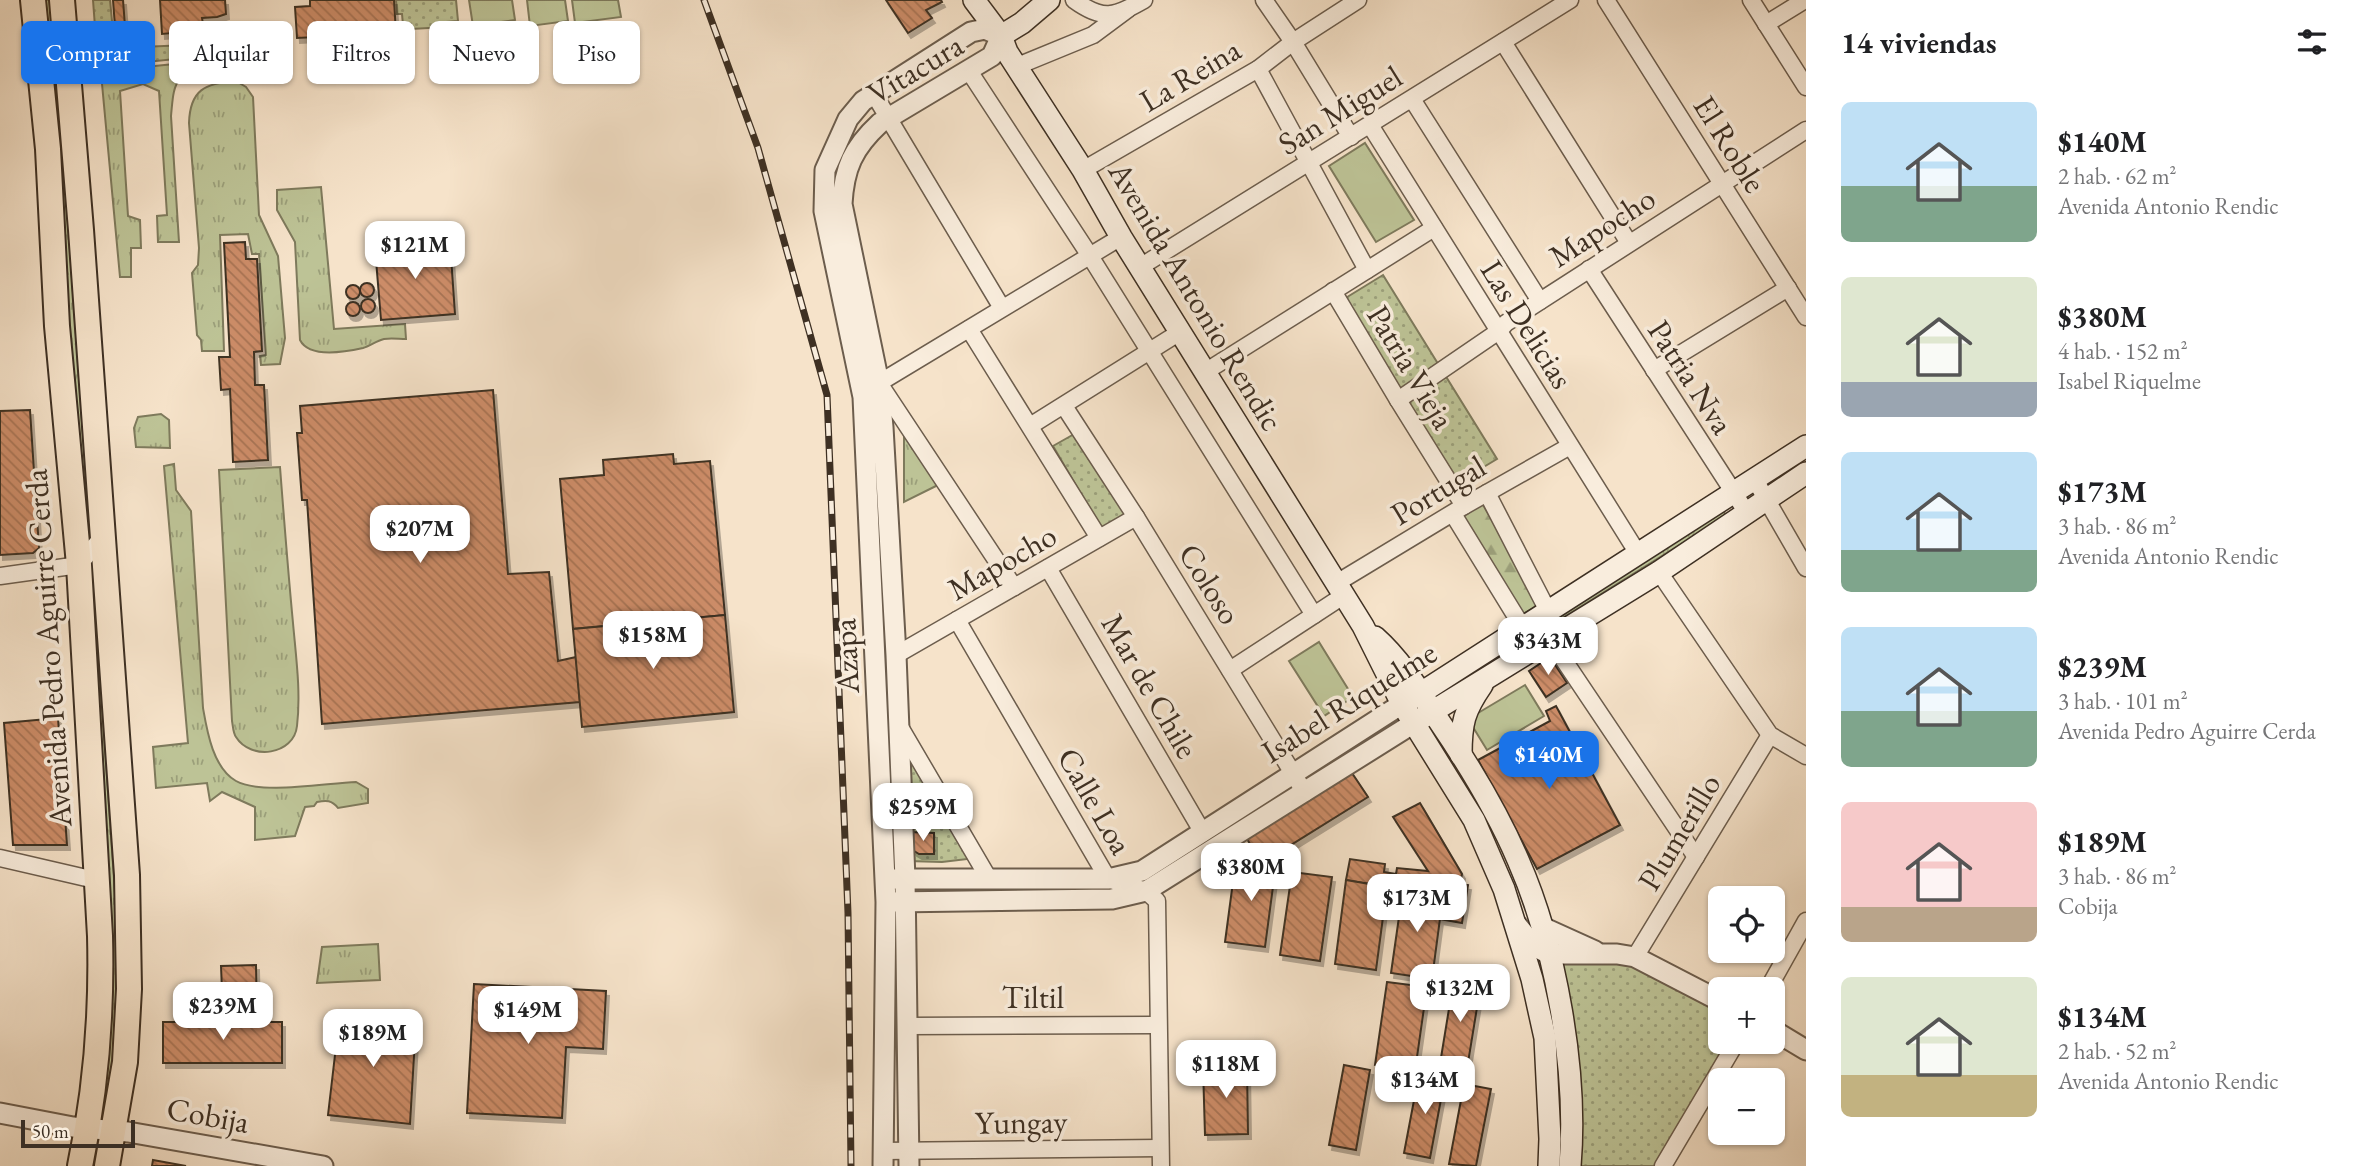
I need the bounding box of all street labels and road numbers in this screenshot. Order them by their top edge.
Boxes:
street label: Vitacura [859,24,971,114]
street label: La Reina [1132,28,1248,121]
street label: San Miguel [1270,55,1410,165]
street label: El Roble [1684,88,1776,200]
street label: Avenida Antonio Rendic [1098,153,1293,438]
street label: Mapocho [1541,177,1663,277]
street label: Las Delicias [1471,252,1583,396]
street label: Patria Vieja [1358,297,1465,437]
street label: Patria Nva [1638,312,1744,442]
street label: Portugal [1383,445,1494,535]
street label: Avenida Pedro Aguirre Cerda [15,467,82,829]
street label: Mapocho [940,514,1064,610]
street label: Coloso [1169,536,1251,632]
street label: Mar de Chile [1092,606,1208,766]
street label: Azapa [823,617,869,696]
street label: Isabel Riquelme [1254,632,1444,772]
street label: Calle Loa [1048,740,1142,862]
street label: Plumerillo [1628,766,1730,898]
street label: Tiltil [1002,976,1065,1018]
street label: Cobija [164,1087,253,1143]
street label: Yungay [974,1100,1069,1144]

